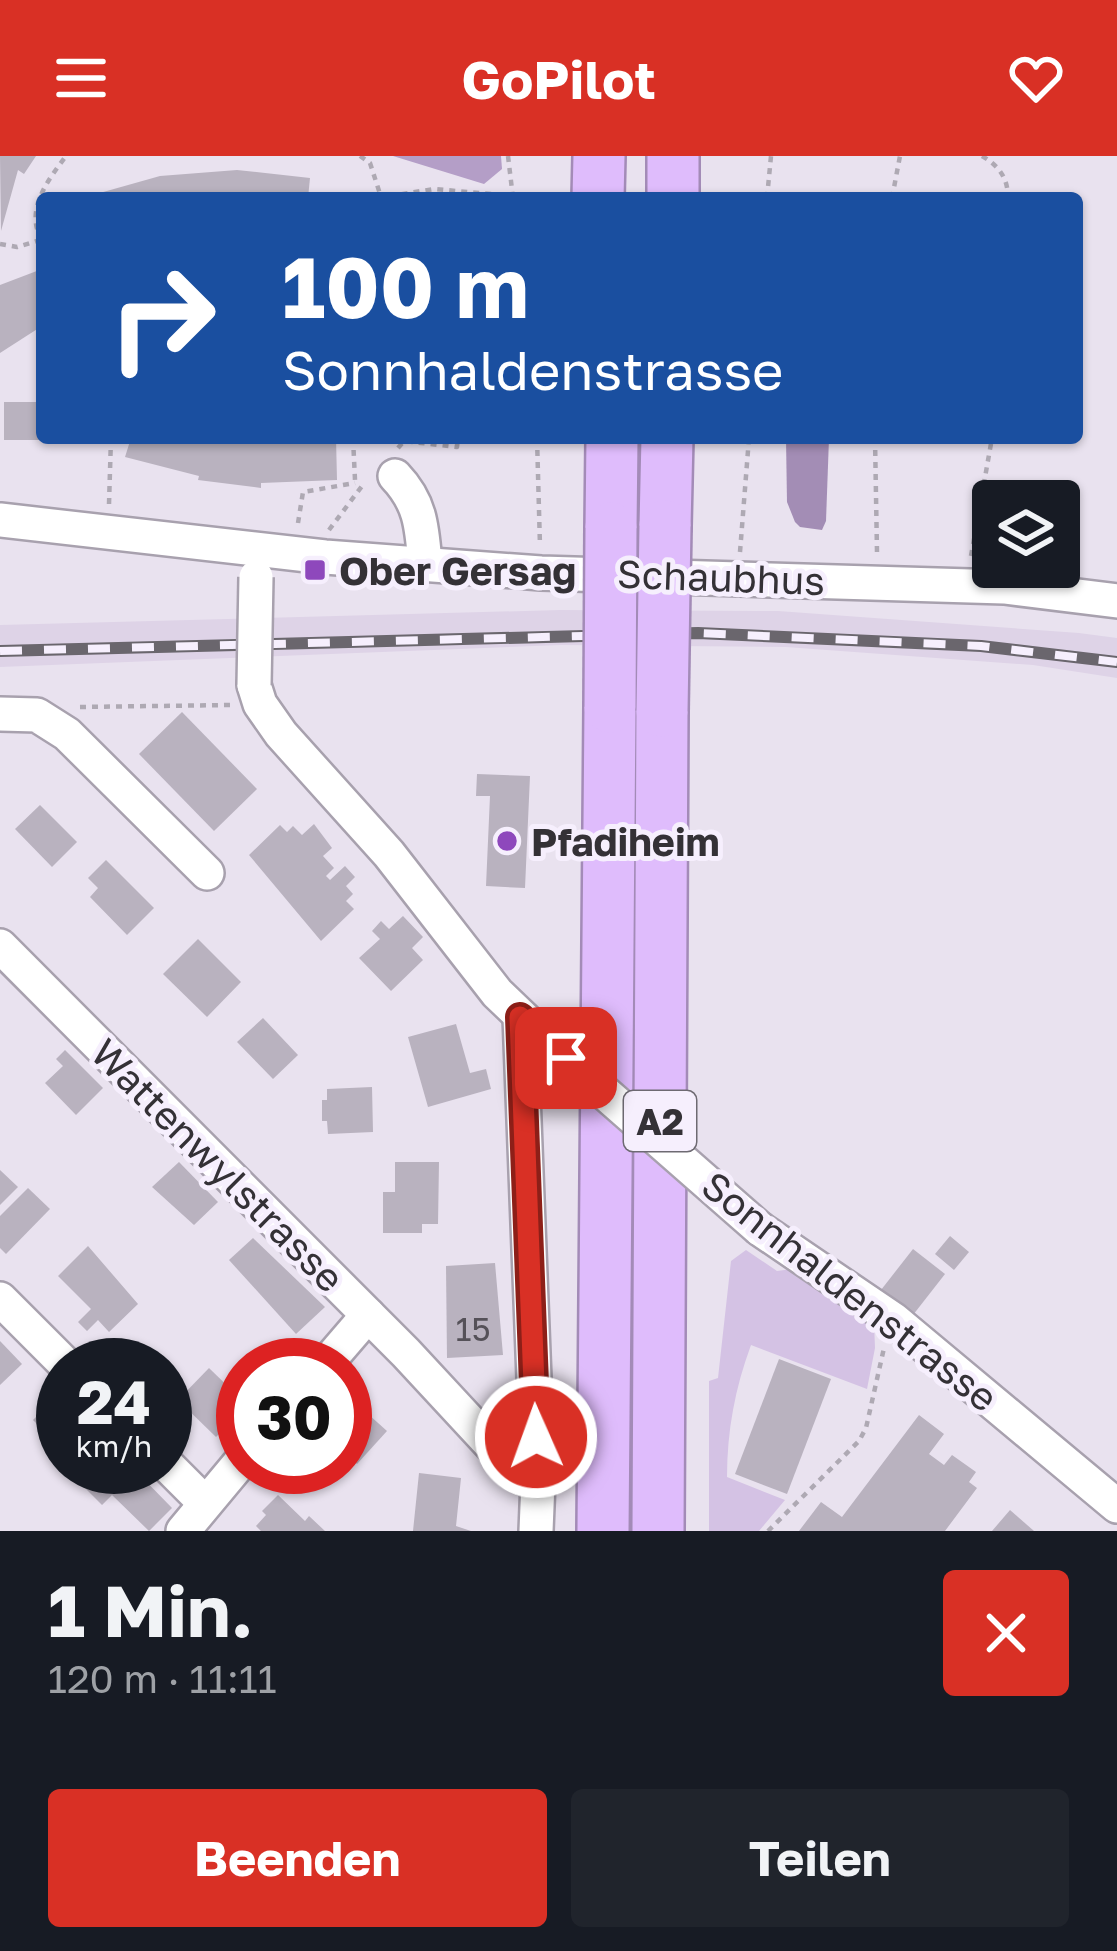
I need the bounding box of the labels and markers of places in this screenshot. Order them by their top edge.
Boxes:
place label: Ober Gersag [339,547,576,594]
marker: Ober Gersag [302,557,328,583]
place label: Pfadiheim [531,818,720,865]
marker: Pfadiheim [494,828,520,854]
pin [515,1007,617,1109]

